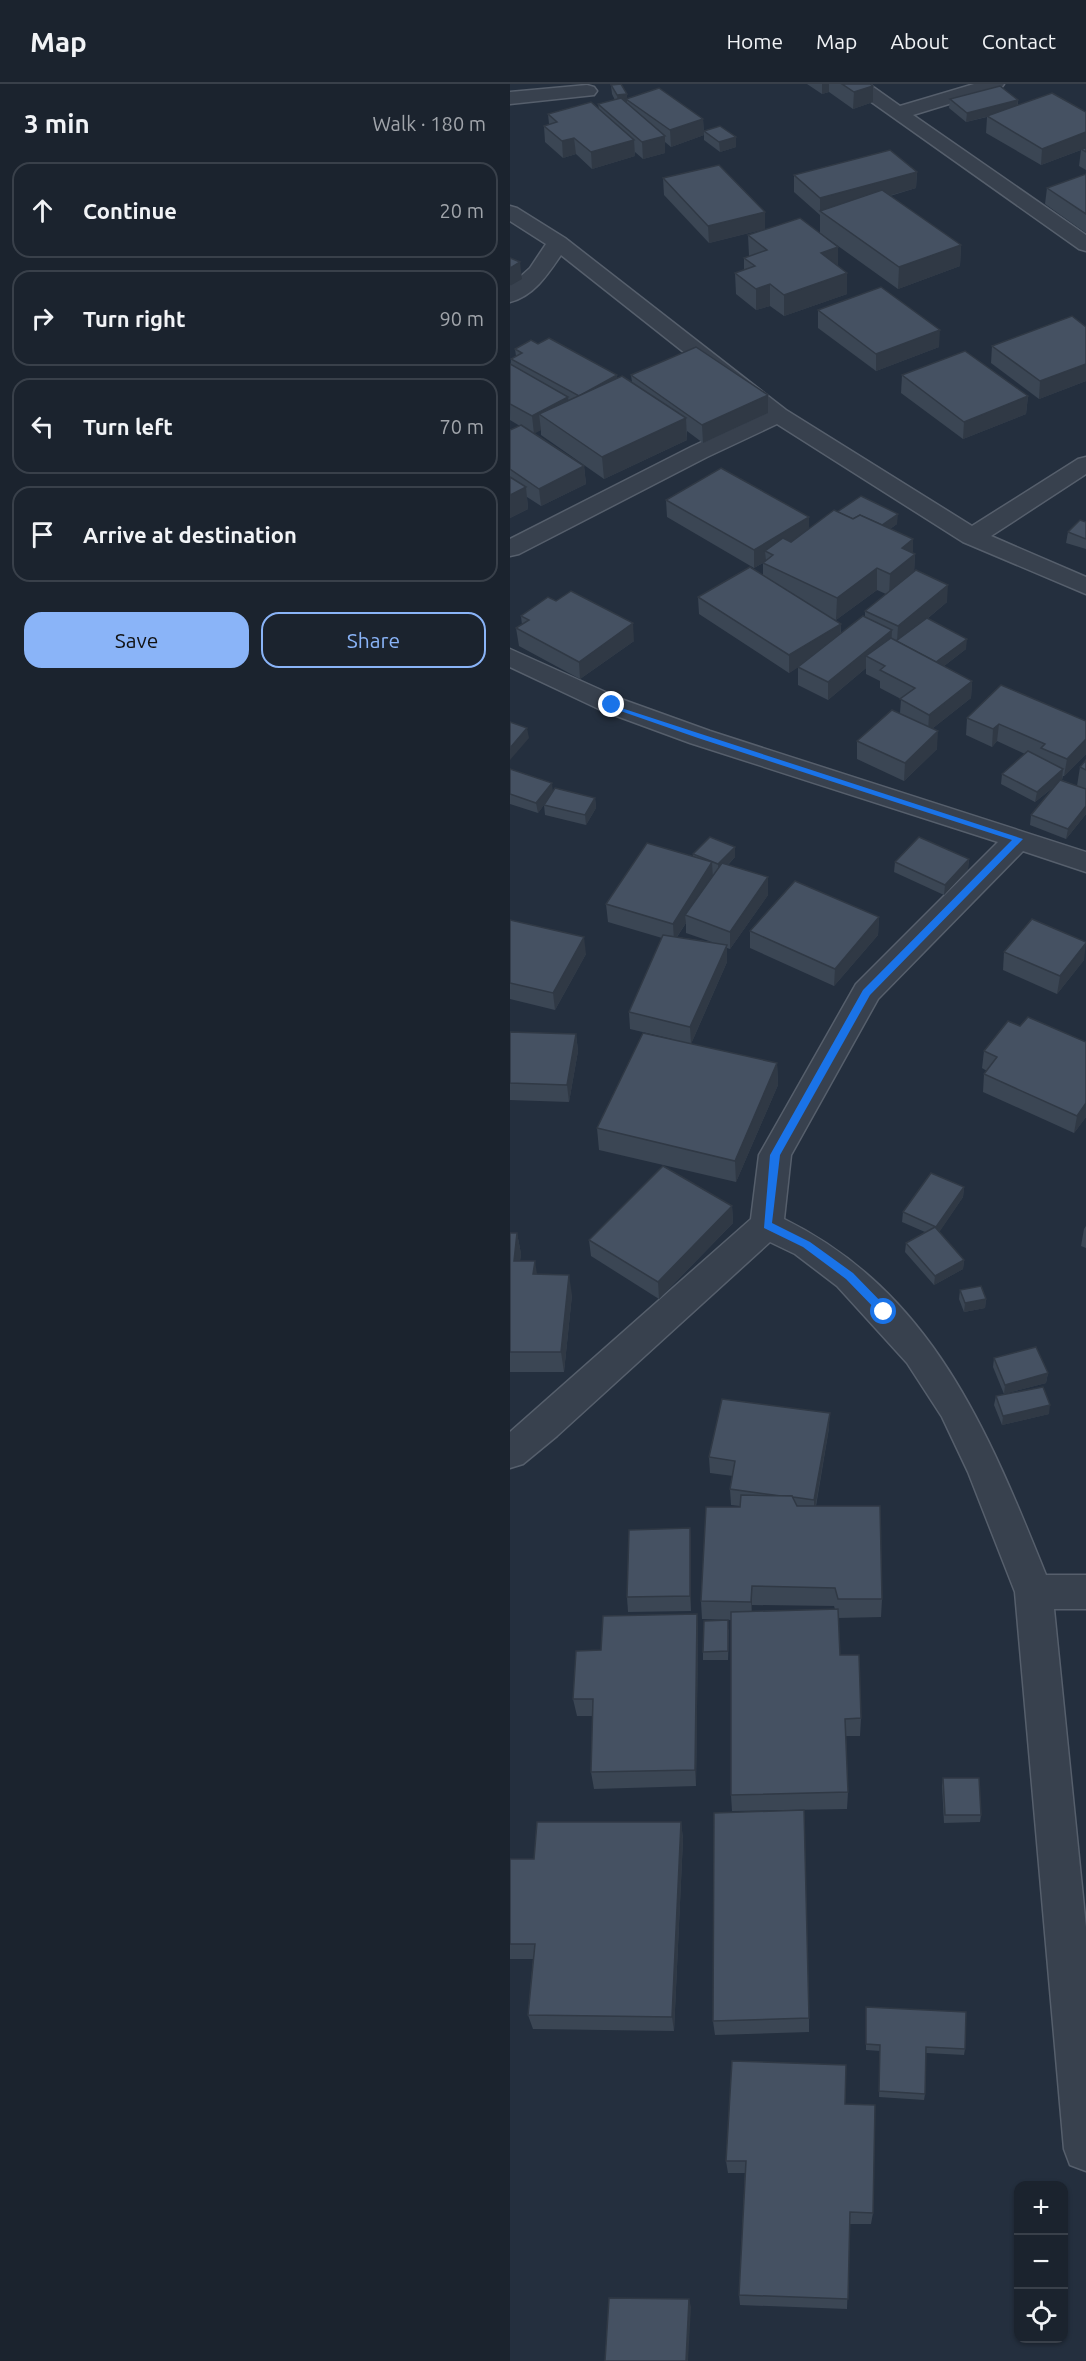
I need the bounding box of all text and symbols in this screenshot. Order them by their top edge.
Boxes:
text: Map [30,26,87,57]
text: Home [726,29,783,53]
text: Map [816,29,857,53]
text: About [890,29,949,53]
text: Contact [982,29,1056,53]
text: 3 min [24,109,90,138]
text: Walk · 180 m [373,112,486,135]
icon: ahead [26,194,59,227]
text: Continue [83,198,177,223]
text: 20 m [440,199,484,222]
icon: right [26,302,59,335]
text: Turn right [83,306,185,331]
text: 90 m [440,307,484,330]
icon: left [26,410,59,443]
text: Turn left [83,414,173,439]
text: 70 m [440,415,484,438]
icon: arrive [26,518,59,551]
text: Arrive at destination [83,522,297,547]
button: Save [24,612,249,668]
button: Share [261,612,486,668]
route end [598,691,624,717]
route start [870,1298,896,1324]
map controls [1014,2181,1068,2343]
button: + [1014,2181,1068,2235]
button: − [1014,2235,1068,2289]
button: locate [1014,2289,1068,2343]

